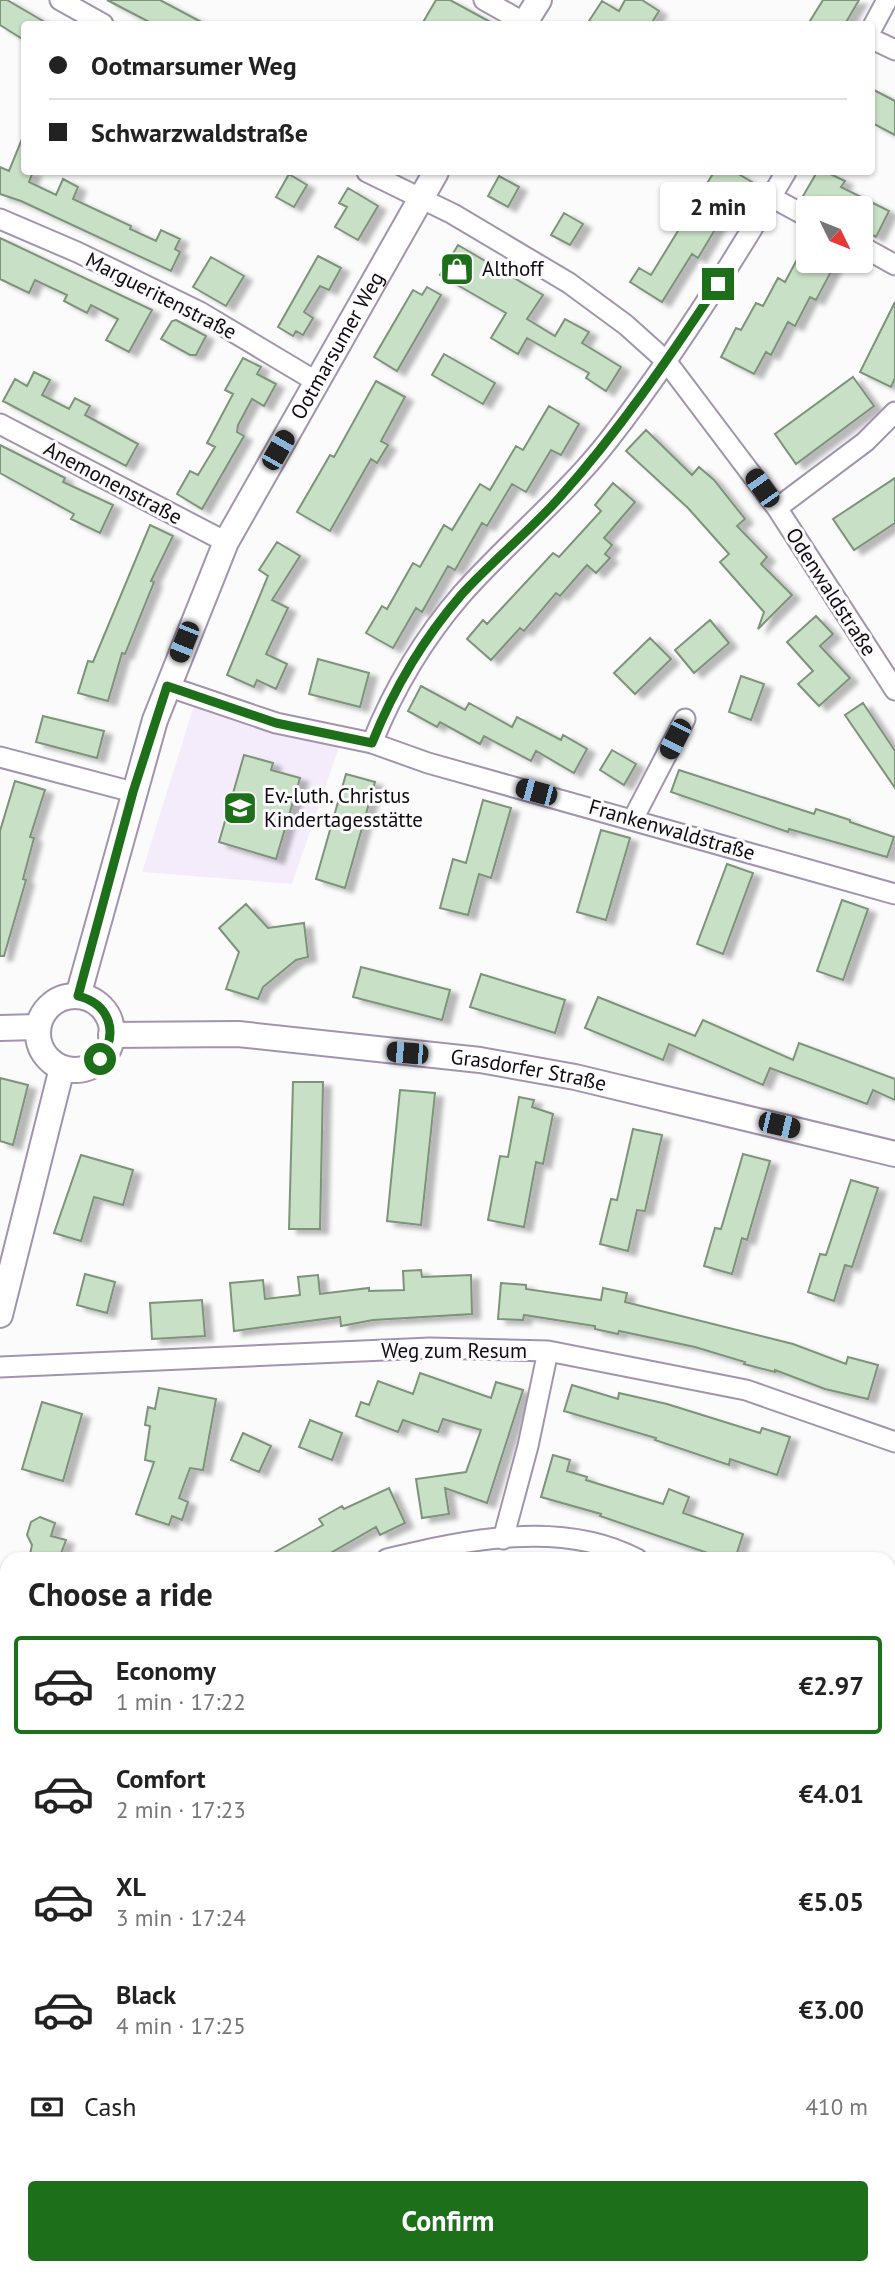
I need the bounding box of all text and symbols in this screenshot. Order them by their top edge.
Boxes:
text: Ootmarsumer Weg [91,49,297,82]
text: Schwarzwaldstraße [91,116,308,149]
callout: 2 min [660,182,776,232]
text: 2 min [690,192,746,221]
north arrow [796,196,873,273]
map controls [796,196,873,273]
street label: Margueritenstraße [81,246,241,345]
shop icon: Althoff [438,250,476,288]
place label: Althoff [482,255,545,282]
street label: Ootmarsumer Weg [284,267,390,424]
route end [702,268,734,300]
car [259,427,298,473]
street label: Anemonenstraße [39,435,187,530]
car [742,465,783,511]
street label: Odenwaldstraße [780,522,883,661]
car [167,619,202,665]
car [657,716,694,762]
car [513,776,560,808]
place label: Ev.-luth. Christus Kindertagesstätte [264,782,423,833]
school or university icon: Ev.-luth. Christus Kindertagesstätte [221,789,259,827]
street label: Frankenwaldstraße [586,793,758,866]
car [386,1041,429,1065]
route start [84,1043,116,1075]
street label: Grasdorfer Straße [449,1043,609,1097]
car [757,1110,802,1140]
street label: Weg zum Resum [381,1337,527,1364]
text: Choose a ride [28,1573,213,1615]
icon: car [32,1654,95,1717]
text: Economy [116,1654,216,1687]
text: €2.97 [799,1669,864,1702]
text: 1 min · 17:22 [116,1687,246,1716]
icon: car [32,1762,95,1825]
text: Comfort [116,1762,206,1795]
text: €4.01 [799,1777,864,1810]
text: 2 min · 17:23 [116,1795,246,1824]
icon: car [32,1870,95,1933]
text: XL [116,1870,146,1903]
text: €5.05 [799,1885,864,1918]
text: 3 min · 17:24 [116,1903,246,1932]
icon: car [32,1978,95,2041]
text: Black [116,1978,176,2011]
text: €3.00 [799,1993,864,2026]
text: 4 min · 17:25 [116,2011,246,2040]
icon: cash [28,2088,66,2126]
text: Cash [84,2090,136,2123]
text: 410 m [806,2092,868,2121]
button: Confirm [28,2181,868,2261]

